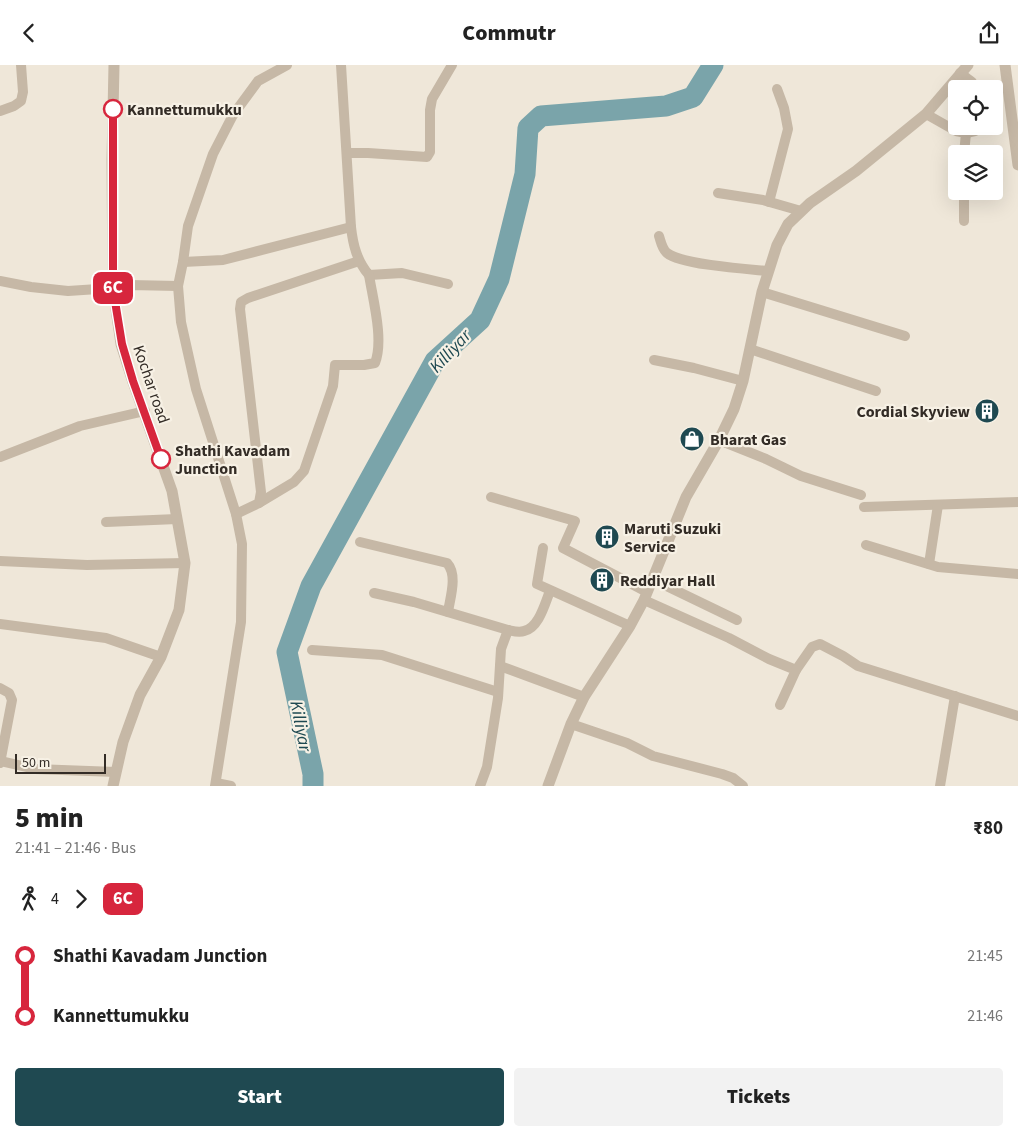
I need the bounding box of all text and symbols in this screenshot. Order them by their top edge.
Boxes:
text: Commutr [462,17,556,49]
icon: back [15,19,43,47]
icon: share [975,19,1003,47]
map controls [948,80,1003,200]
button: locate [948,80,1003,135]
marker: Kannettumukku [103,99,123,119]
place label: Kannettumukku [127,99,242,121]
button: layers [948,145,1003,200]
line badge: 6C [90,272,136,304]
text: 6C [103,275,123,300]
water label: Killiyar [424,323,478,379]
street label: Kochar road [127,342,175,426]
building icon: Cordial Skyview [974,398,1000,424]
place label: Cordial Skyview [856,401,971,423]
shop icon: Bharat Gas [679,426,705,452]
place label: Bharat Gas [710,429,786,451]
place label: Shathi Kavadam Junction [175,440,290,480]
marker: Shathi Kavadam Junction [151,449,171,469]
place label: Maruti Suzuki Service [624,518,721,558]
building icon: Maruti Suzuki Service [594,524,620,550]
building icon: Reddiyar Hall [589,567,615,593]
place label: Reddiyar Hall [620,570,715,592]
water label: Killiyar [283,699,318,754]
scale bar [15,751,106,774]
text: 50 m [22,753,50,773]
text: 5 min [15,798,84,838]
text: ₹80 [973,815,1003,842]
text: 21:41 – 21:46 · Bus [15,837,136,859]
icon: walk [15,885,43,913]
icon: forward [67,885,95,913]
text: 6C [113,886,133,911]
text: 4 [51,888,59,910]
text: Shathi Kavadam Junction [53,943,267,970]
text: 21:45 [967,945,1003,967]
text: Kannettumukku [53,1003,189,1030]
text: 21:46 [967,1005,1003,1027]
button: Start [15,1068,504,1126]
button: Tickets [514,1068,1003,1126]

